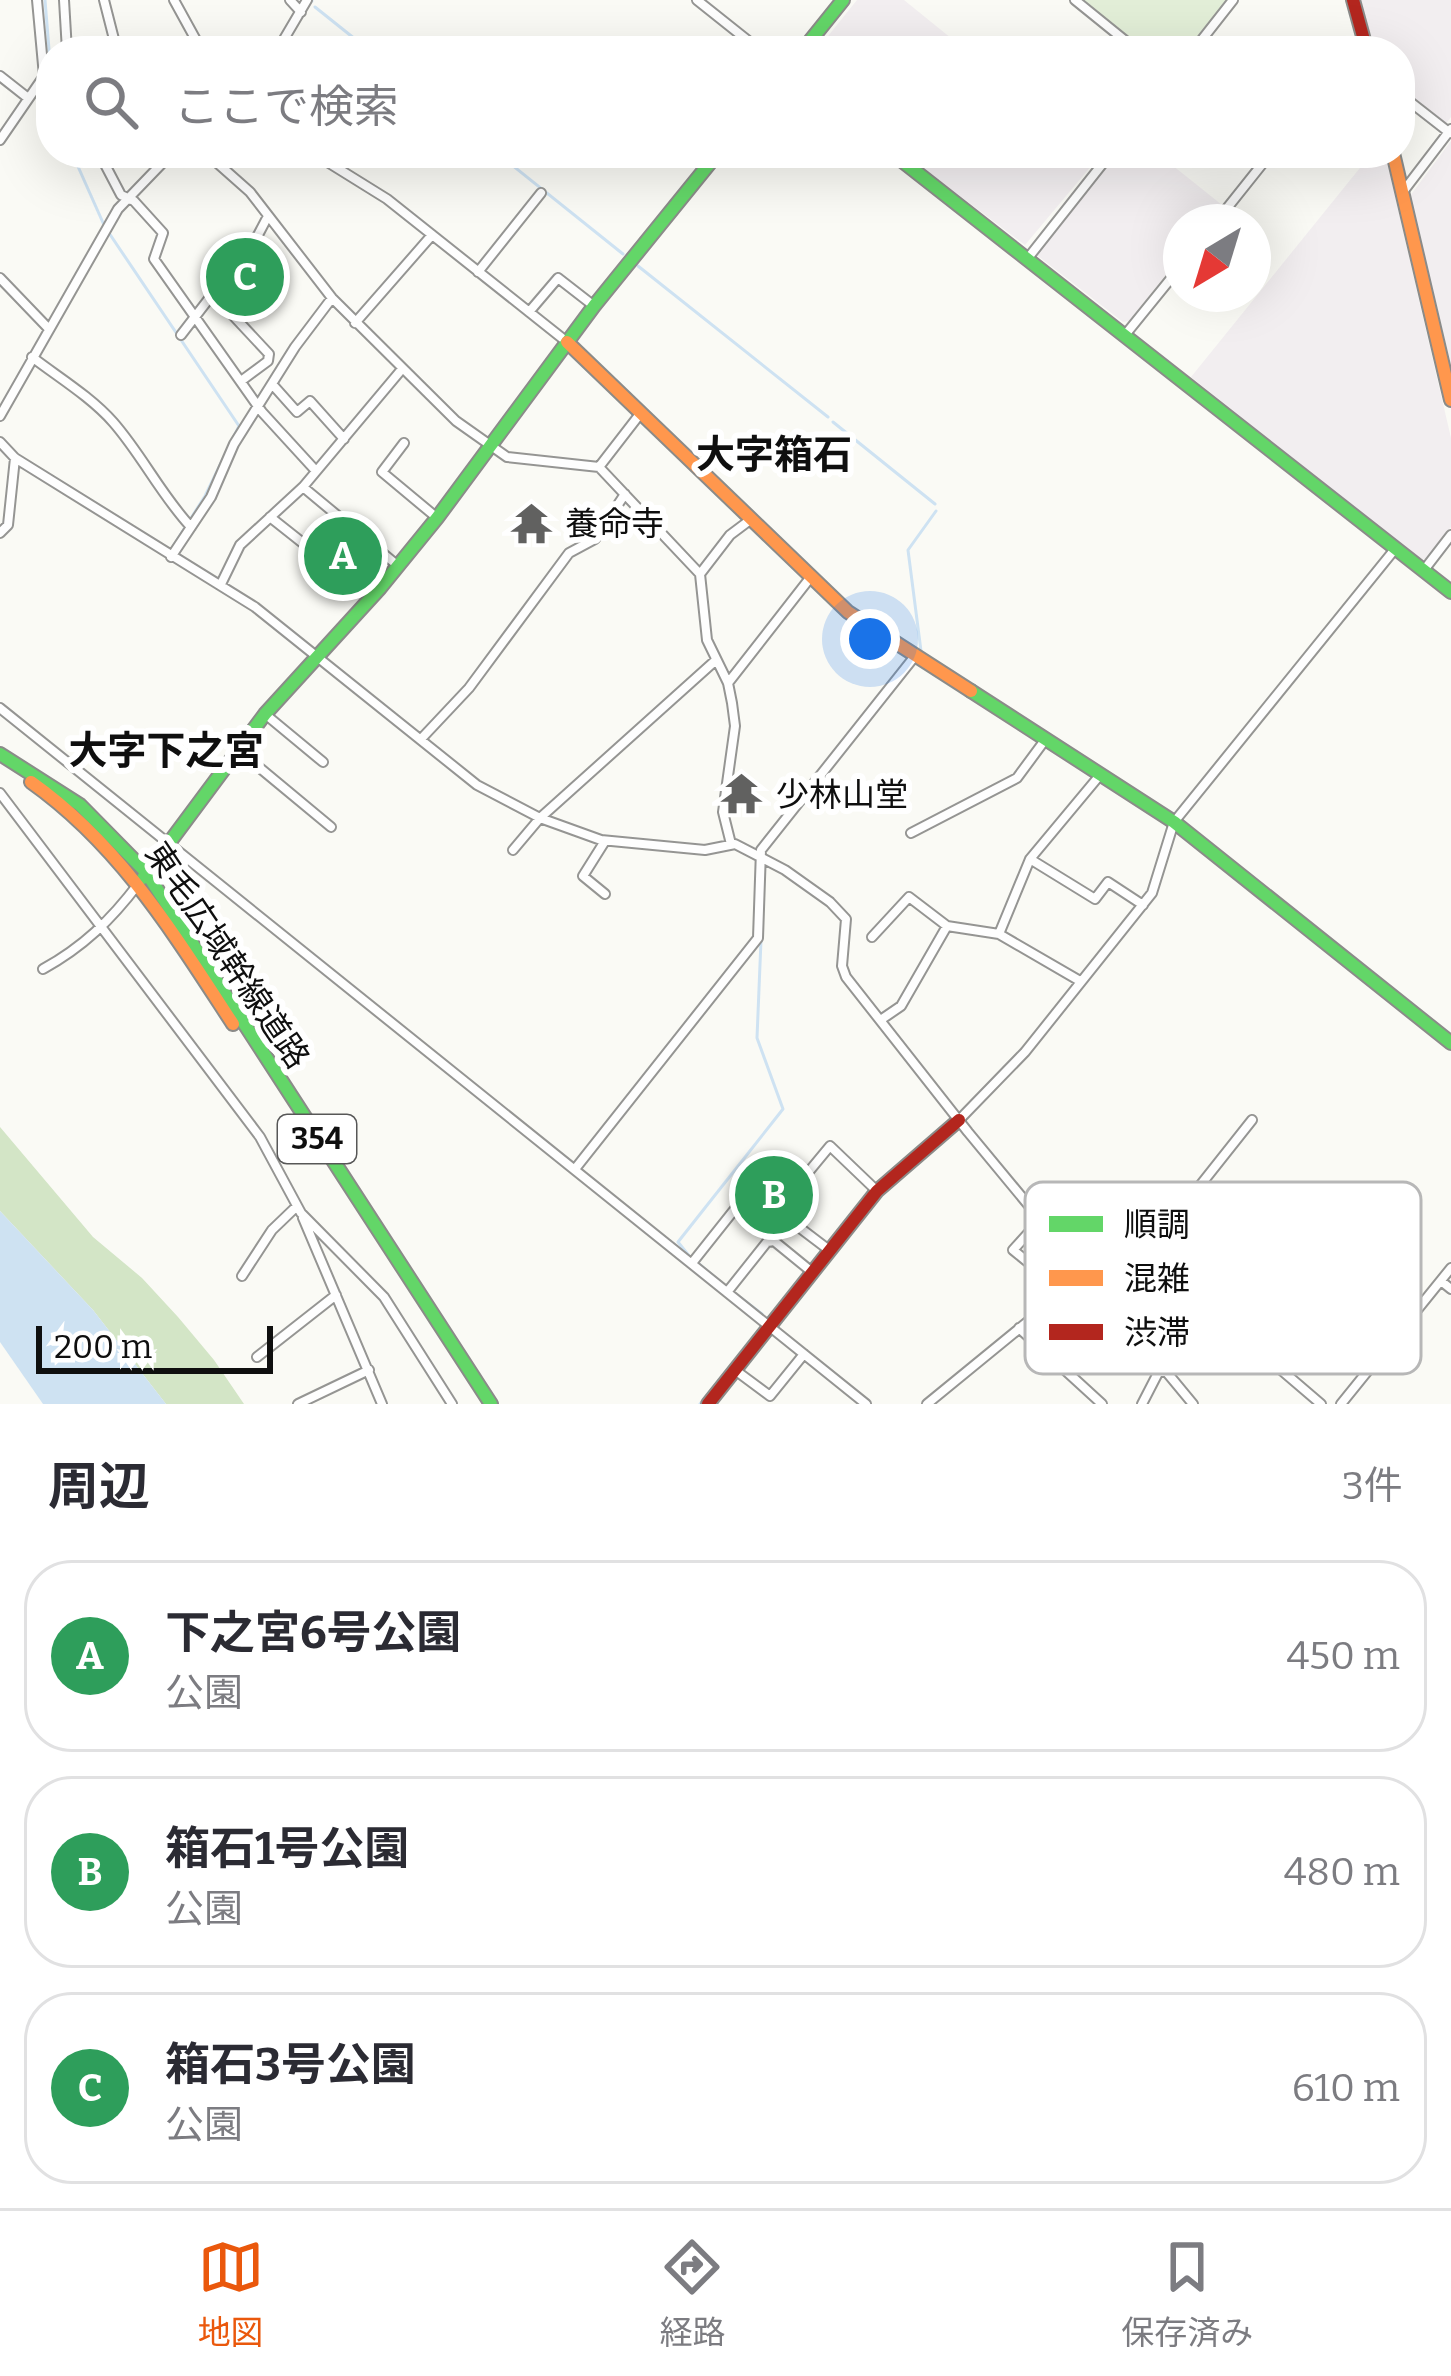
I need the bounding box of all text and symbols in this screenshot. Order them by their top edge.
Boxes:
search box [36,36,1415,168]
icon: search [78,69,144,135]
text: ここで検索 [174,80,399,134]
north arrow [1163,204,1271,312]
pin: C [206,232,284,322]
district label: 大字箱石 [696,432,852,478]
temple icon: 養命寺 [508,500,554,546]
place label: 養命寺 [565,504,664,544]
pin: A [304,511,382,601]
your location [840,609,900,669]
district label: 大字下之宮 [68,728,264,774]
temple icon: 少林山堂 [719,771,765,817]
place label: 少林山堂 [776,775,908,815]
street label: 東毛広域幹線道路 [137,835,318,1076]
road number: 354 [278,1115,356,1163]
pin: B [735,1150,813,1240]
legend [1025,1182,1421,1374]
text: 順調 [1124,1205,1190,1245]
text: 混雑 [1124,1259,1190,1299]
text: 渋滞 [1124,1313,1190,1353]
scale bar [36,1320,273,1373]
text: 200 m [54,1327,152,1367]
text: 周辺 [48,1456,150,1518]
text: 3件 [1342,1463,1403,1509]
text: 下之宮6号公園 [165,1606,462,1660]
text: A [76,1633,104,1679]
text: 450 m [1286,1633,1400,1679]
text: 公園 [165,1670,243,1716]
text: 箱石1号公園 [165,1822,409,1876]
text: B [77,1849,103,1895]
text: 480 m [1284,1849,1400,1895]
text: 公園 [165,1886,243,1932]
text: 箱石3号公園 [165,2038,416,2092]
text: C [78,2065,102,2111]
text: 610 m [1292,2065,1400,2111]
text: 公園 [165,2102,243,2148]
tab: 地図 [198,2234,264,2354]
tab: 経路 [659,2234,725,2354]
tab: 保存済み [1121,2234,1253,2354]

